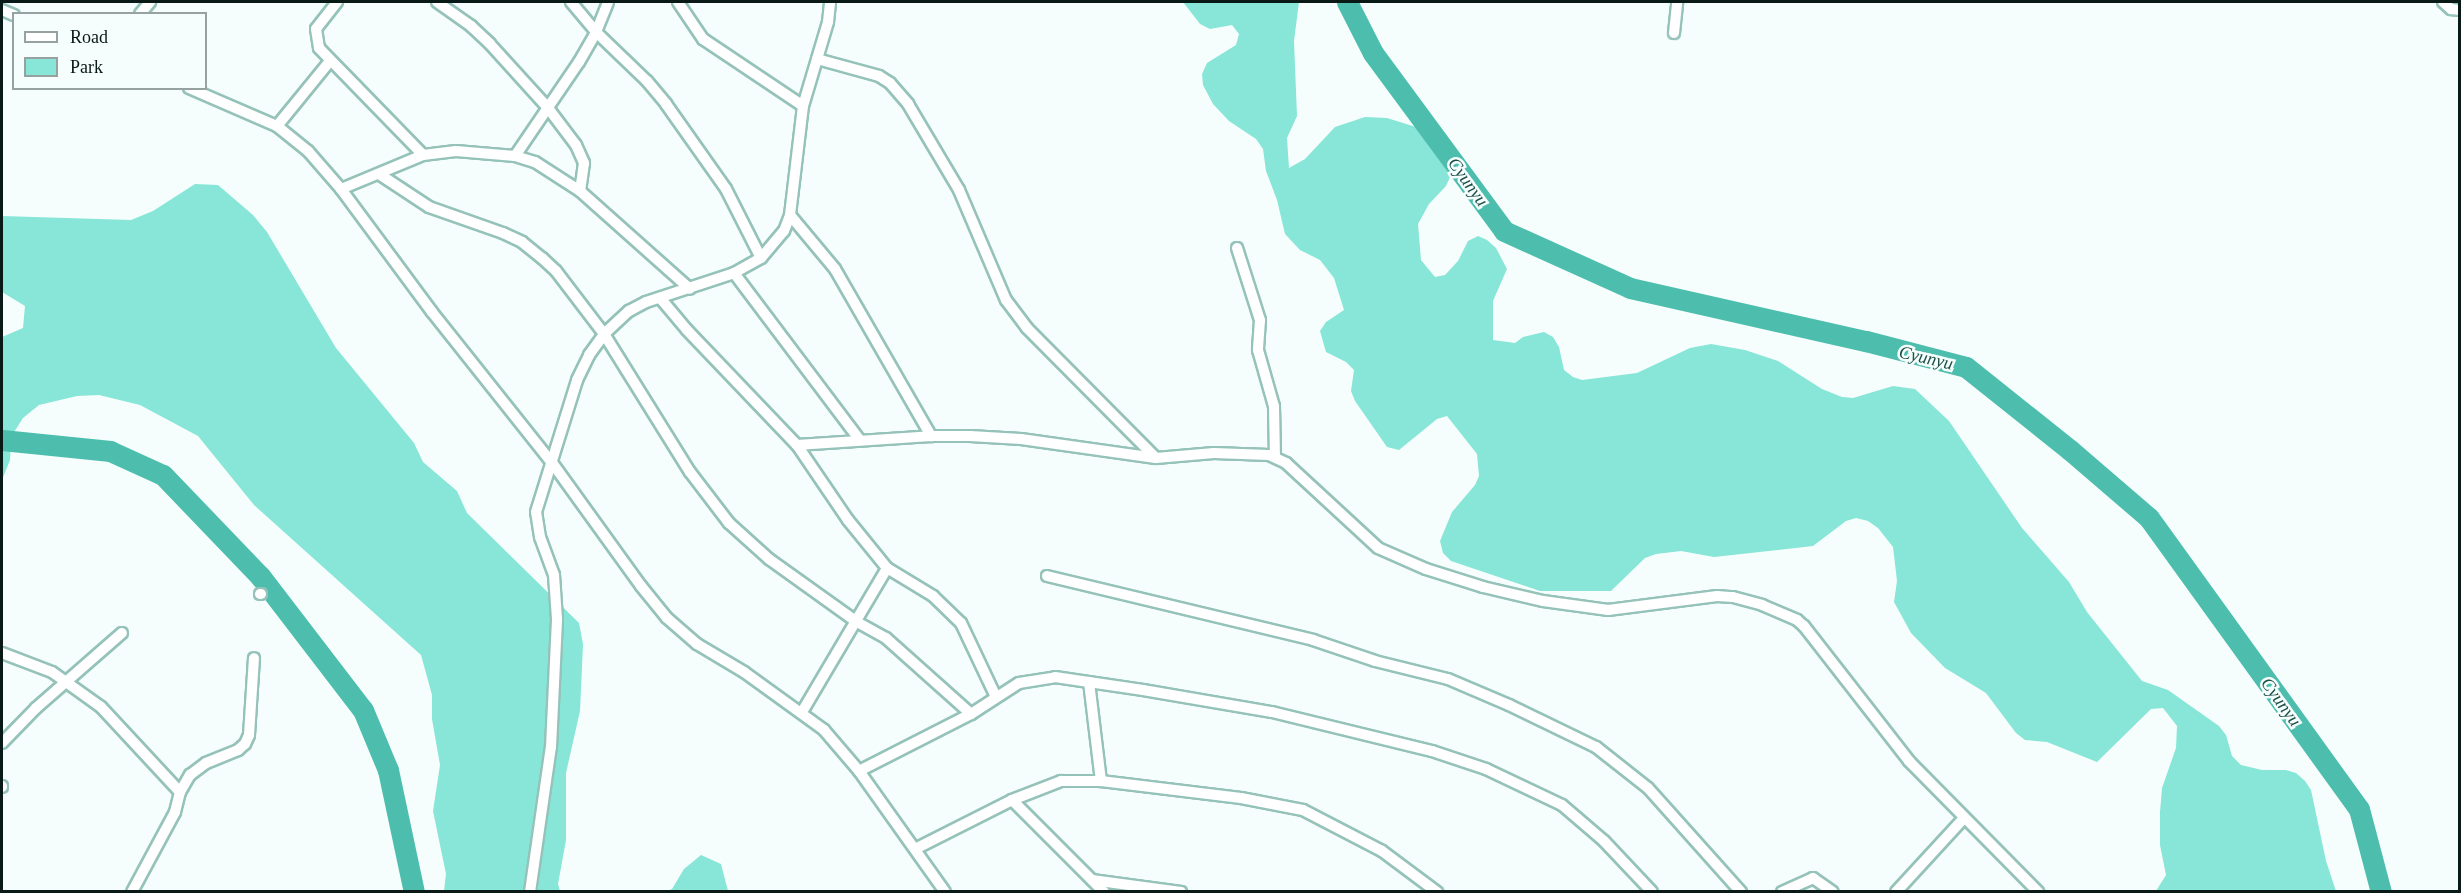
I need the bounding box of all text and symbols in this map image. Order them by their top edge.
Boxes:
legend [12,12,207,90]
text: Road [70,27,108,47]
text: Park [70,57,103,77]
water label: Cyunyu [1443,153,1493,211]
water label: Cyunyu [1897,341,1955,375]
water label: Cyunyu [2256,673,2306,731]

